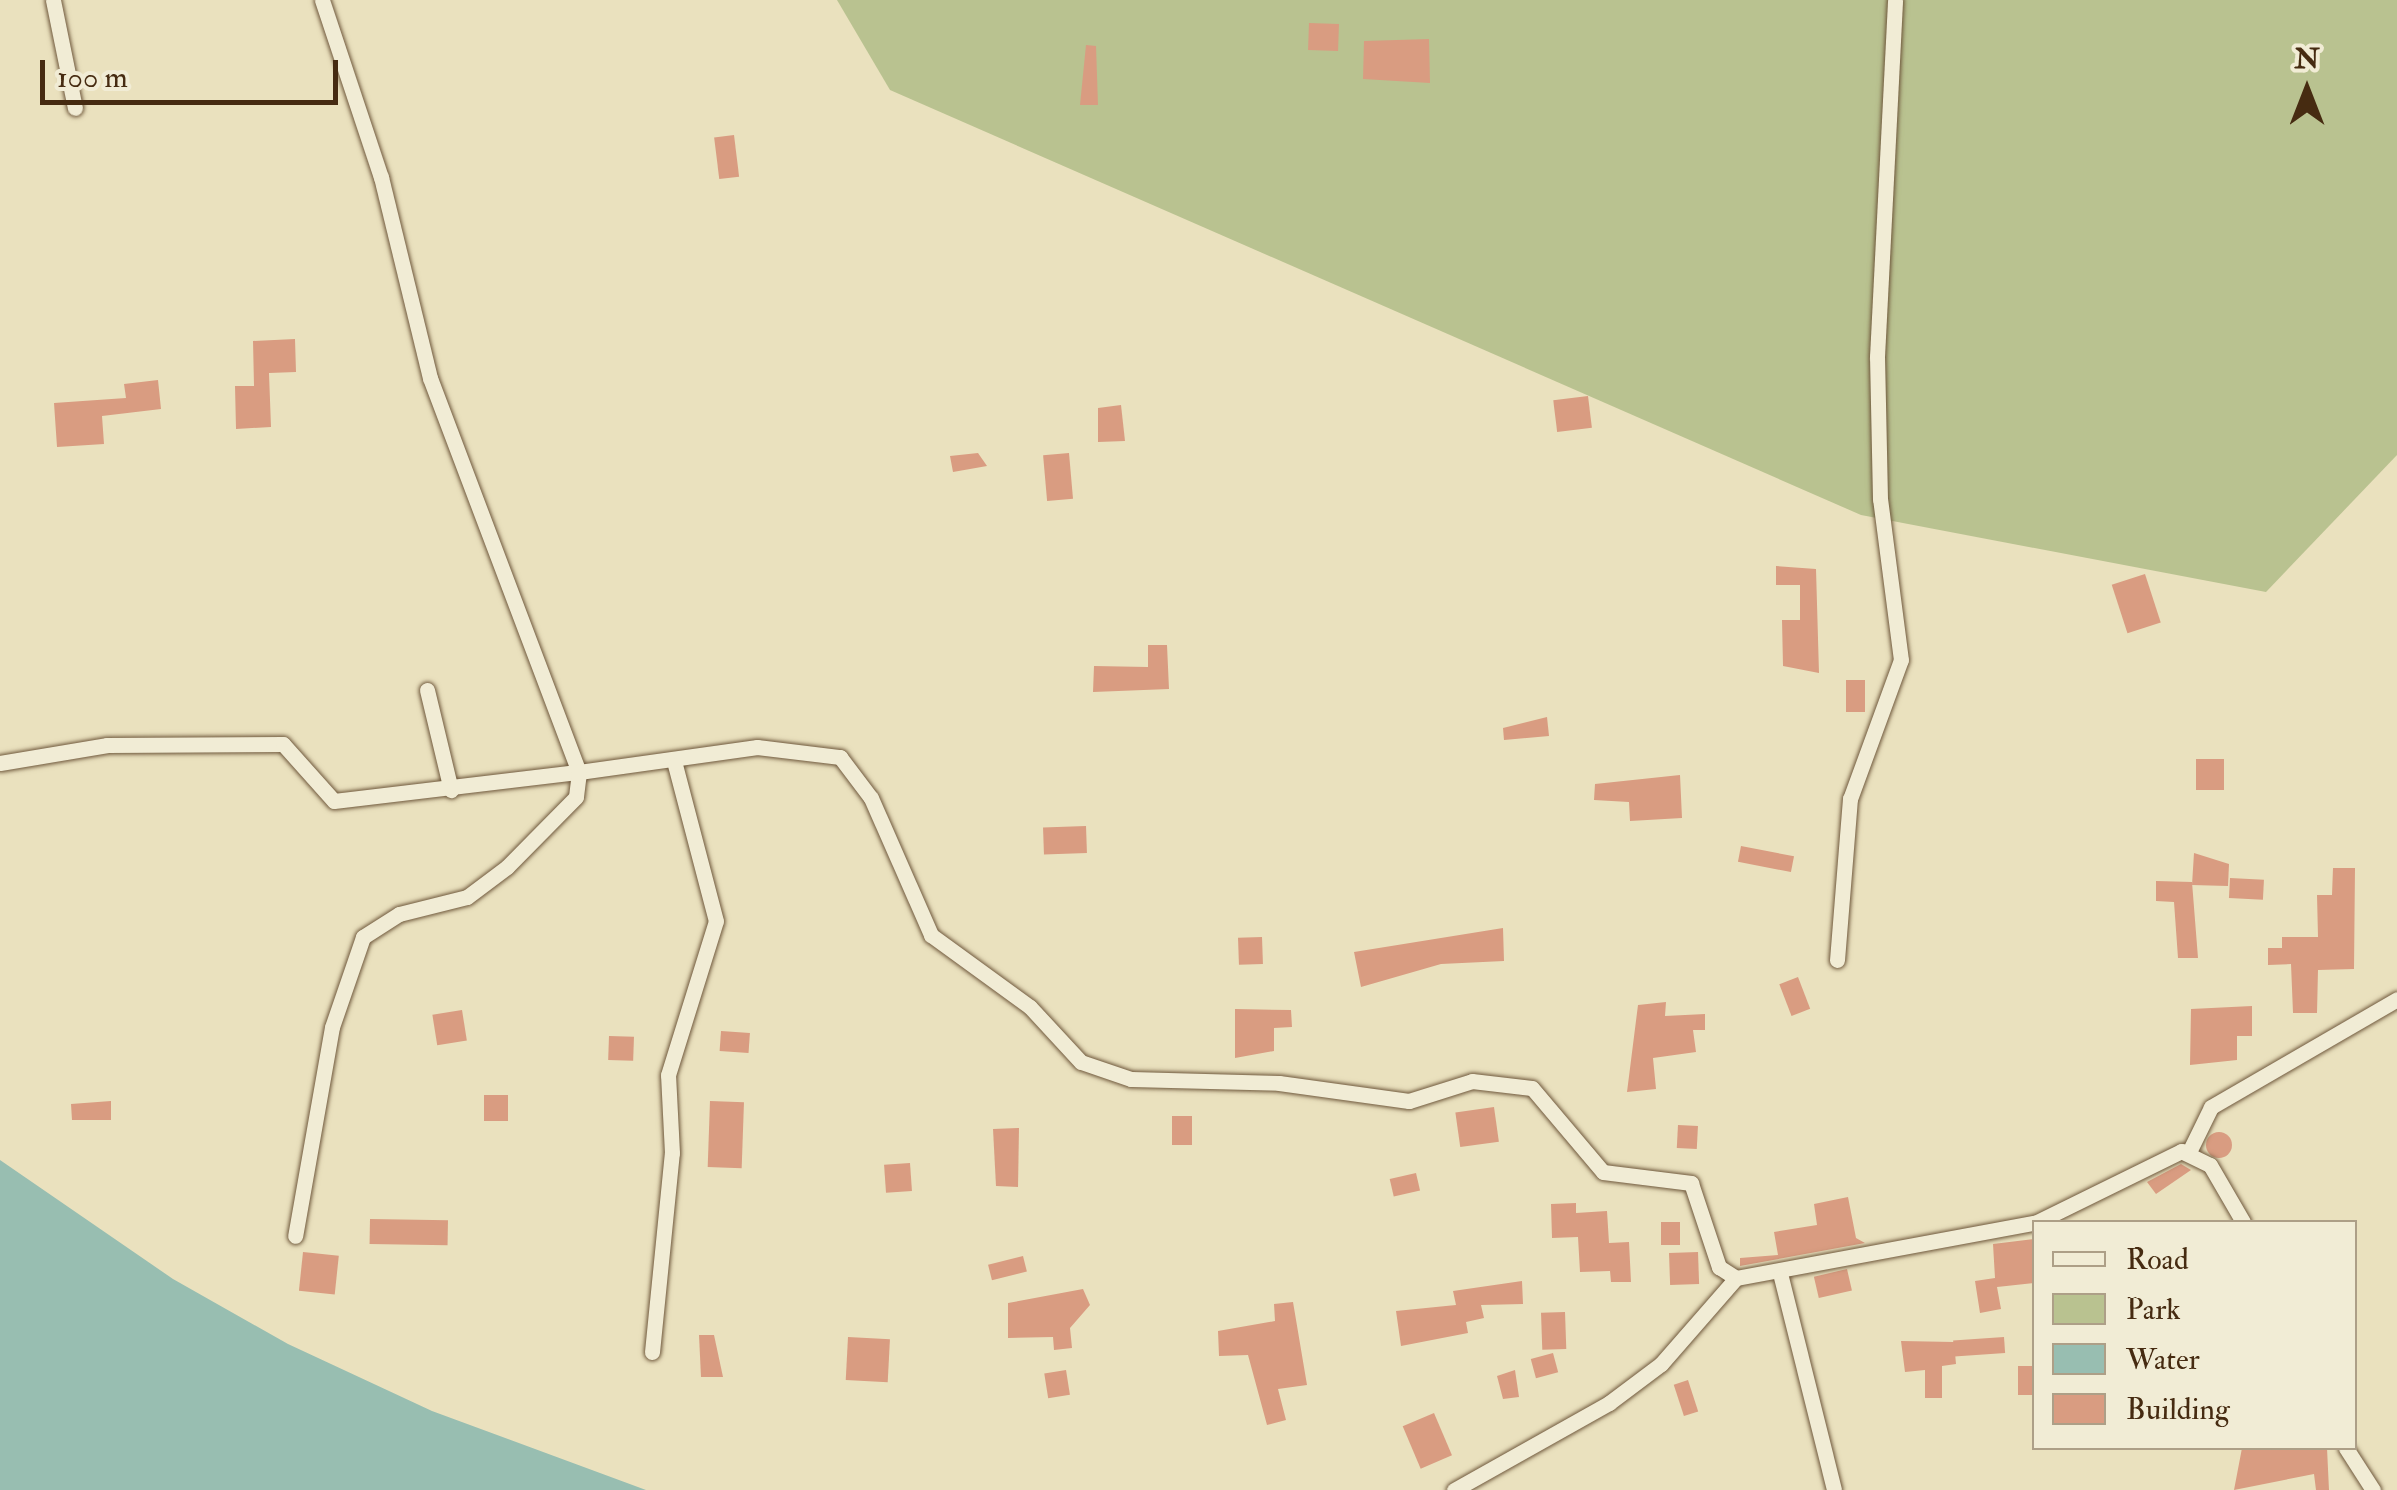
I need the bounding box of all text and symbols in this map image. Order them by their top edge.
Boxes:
scale bar [45,40,342,102]
north arrow [2257,40,2357,140]
text: N [2294,42,2320,77]
text: 100 m [57,59,128,96]
legend [2032,1220,2357,1450]
text: Road [2126,1241,2189,1278]
text: Park [2126,1291,2181,1328]
text: Water [2126,1341,2200,1378]
text: Building [2126,1391,2230,1428]

